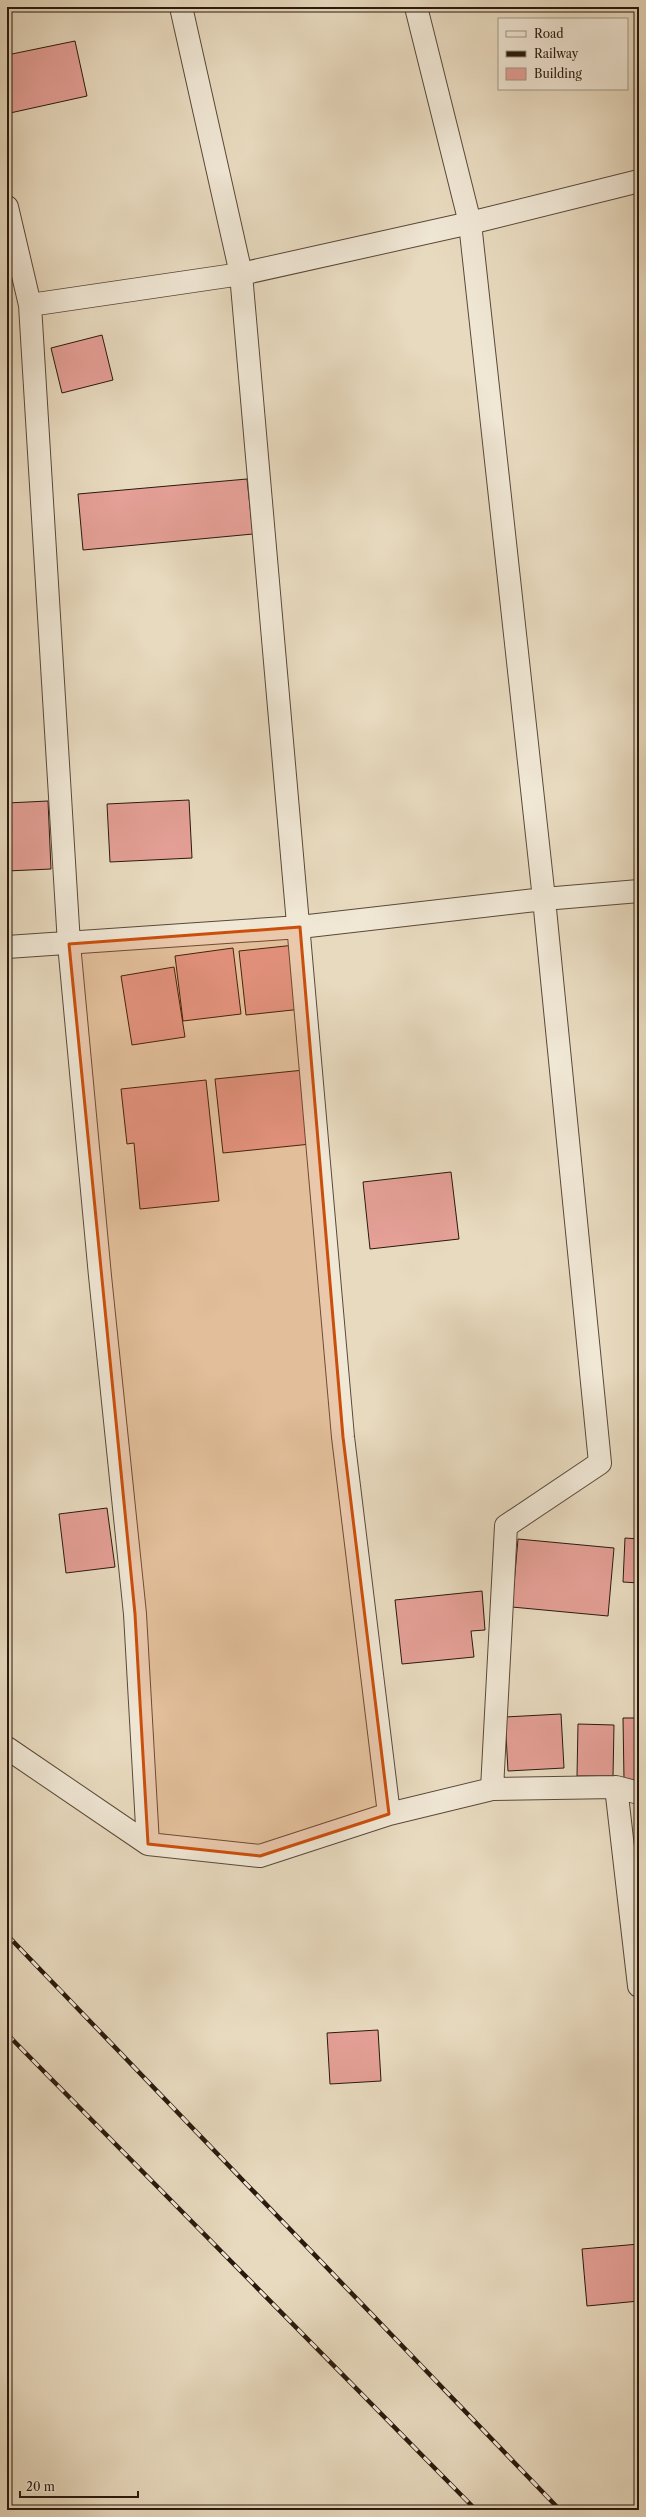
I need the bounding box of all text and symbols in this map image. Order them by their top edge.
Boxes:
legend [498,18,628,90]
text: Road [534,26,564,41]
text: Railway [534,46,579,61]
text: Building [534,66,582,81]
scale bar [20,2473,138,2499]
text: 20 m [26,2479,55,2494]

